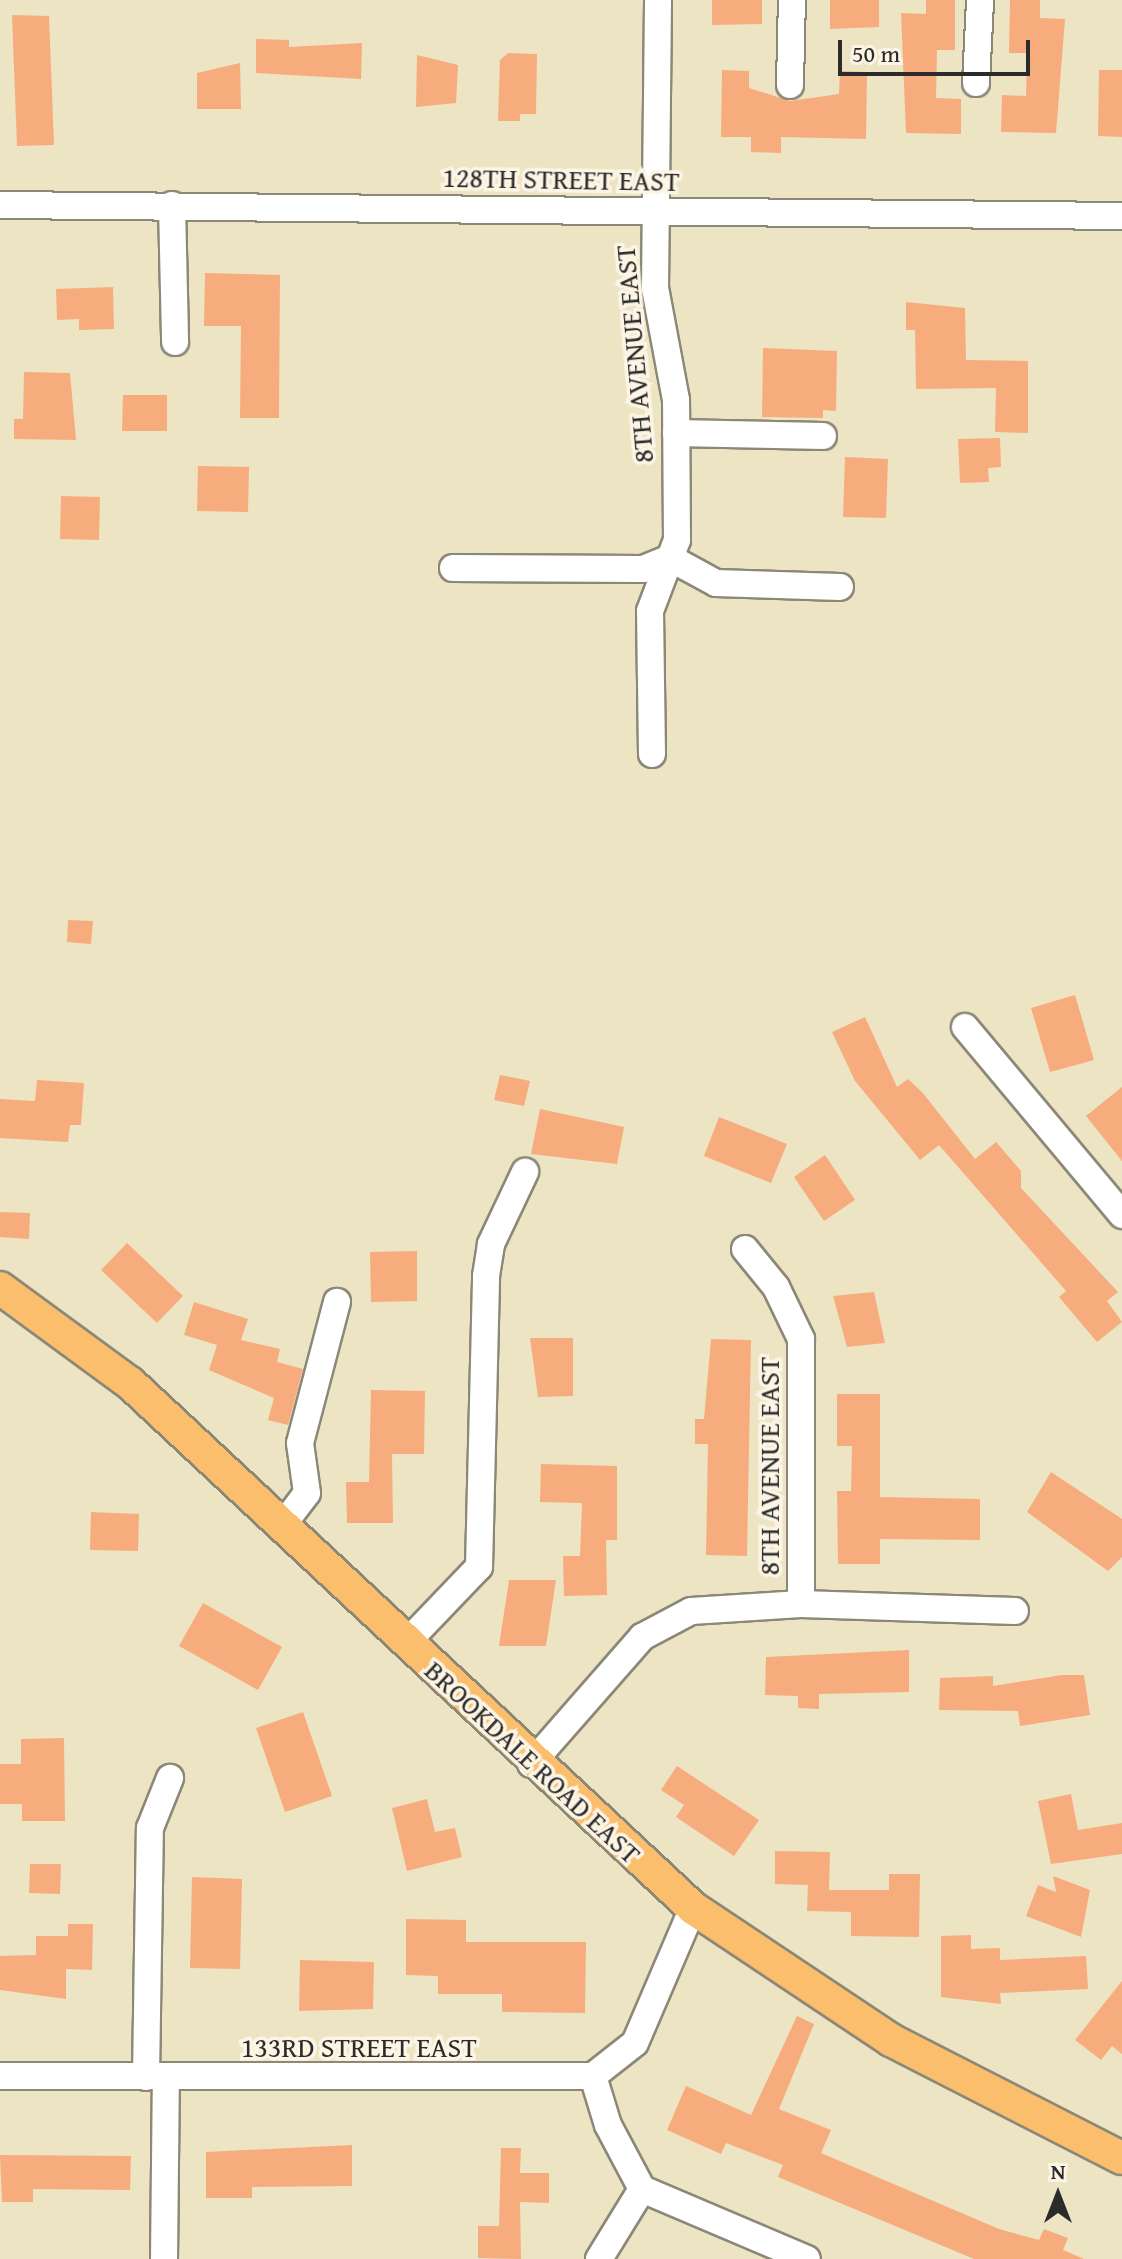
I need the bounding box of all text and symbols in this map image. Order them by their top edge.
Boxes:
scale bar [842,24,1034,74]
text: 50 m [852,36,900,71]
street label: 128TH STREET EAST [442,160,680,198]
street label: 8TH AVENUE EAST [608,244,660,464]
street label: 8TH AVENUE EAST [752,1357,786,1575]
street label: BROOKDALE ROAD EAST [418,1653,648,1871]
street label: 133RD STREET EAST [241,2030,477,2064]
north arrow [1018,2155,1098,2235]
text: N [1051,2155,1065,2187]

